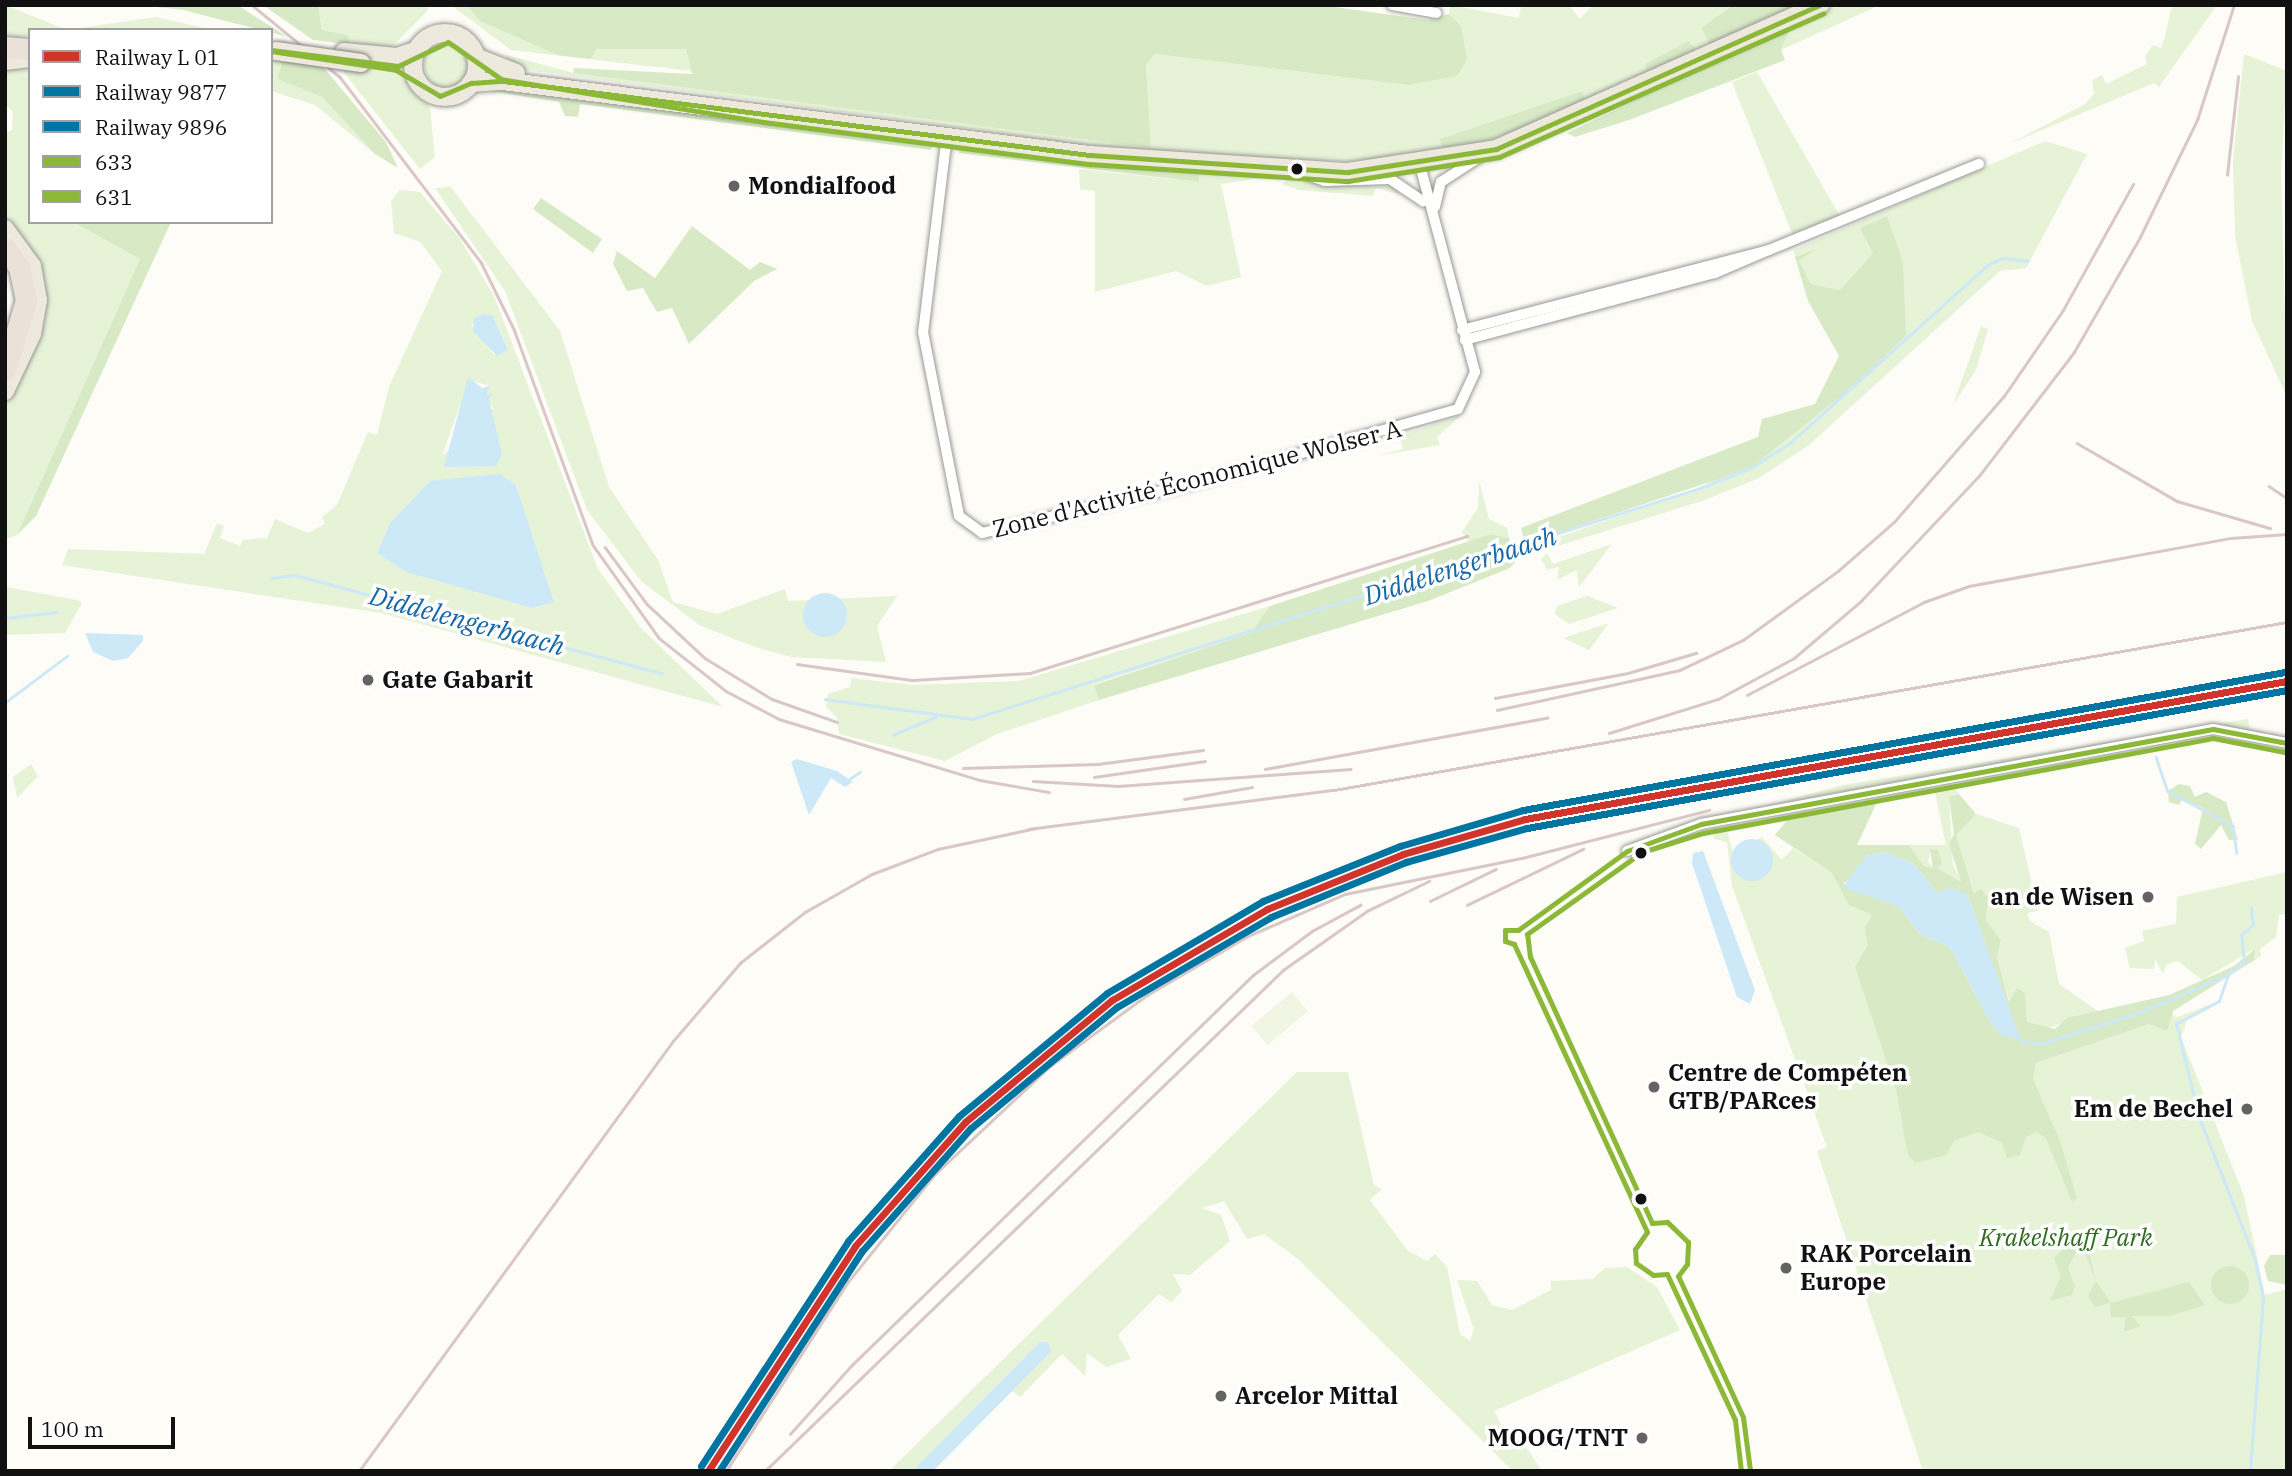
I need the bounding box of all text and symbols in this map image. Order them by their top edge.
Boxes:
legend [28,28,273,224]
text: Railway L 01 [95,43,220,71]
text: Railway 9877 [95,78,227,106]
text: Railway 9896 [95,113,227,141]
text: 633 [95,148,133,176]
unlabelled marker [1290,162,1304,176]
place label: Mondialfood [748,172,896,200]
marker: Mondialfood [726,178,742,194]
text: 631 [95,183,133,211]
street label: Zone d'Activité Économique Wolser A [989,414,1405,544]
water label: Diddelengerbaach [1360,520,1560,612]
water label: Diddelengerbaach [366,580,568,662]
place label: Gate Gabarit [382,666,533,694]
marker: Gate Gabarit [360,672,376,688]
unlabelled marker [1634,846,1648,860]
place label: an de Wisen [1991,883,2134,911]
marker: an de Wisen [2140,889,2156,905]
place label: Centre de Compéten GTB/PARces [1668,1059,1908,1115]
marker: Centre de Compéten GTB/PARces [1646,1079,1662,1095]
place label: Em de Bechel [2074,1095,2233,1123]
marker: Em de Bechel [2239,1101,2255,1117]
unlabelled marker [1634,1192,1648,1206]
park label: Krakelshaff Park [1979,1224,2153,1252]
place label: RAK Porcelain Europe [1800,1240,1972,1296]
marker: RAK Porcelain Europe [1778,1260,1794,1276]
place label: Arcelor Mittal [1235,1382,1398,1410]
marker: Arcelor Mittal [1213,1388,1229,1404]
scale bar [32,1402,178,1446]
text: 100 m [41,1415,104,1443]
place label: MOOG/TNT [1488,1424,1628,1452]
marker: MOOG/TNT [1634,1430,1650,1446]

